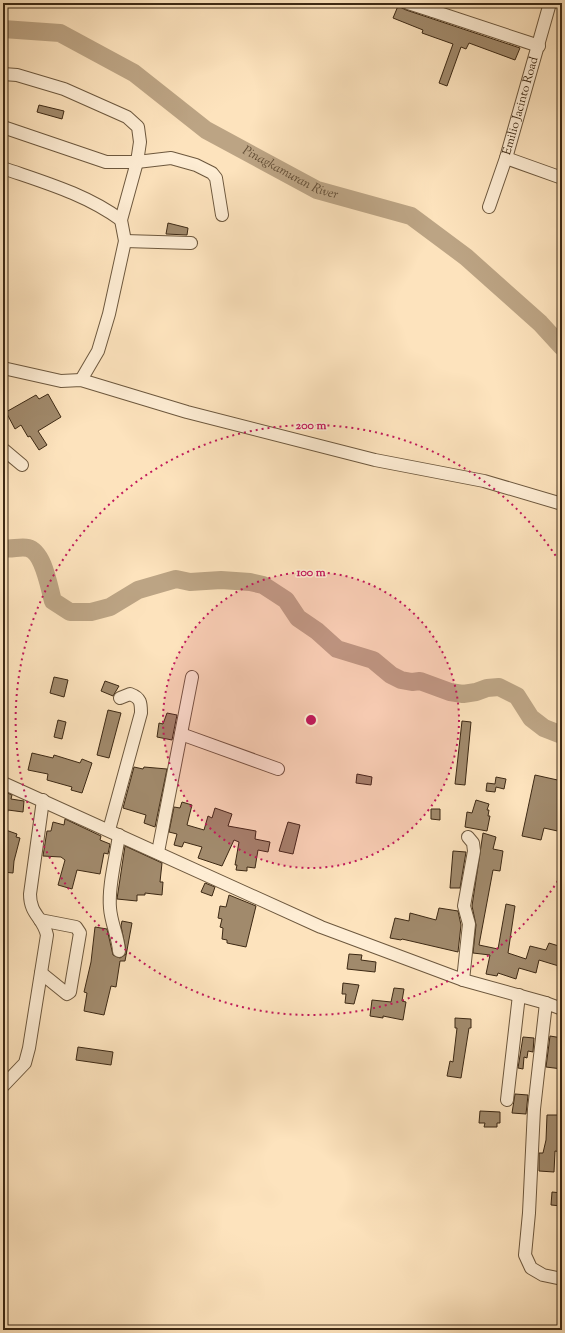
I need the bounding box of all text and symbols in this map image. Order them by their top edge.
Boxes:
street label: Emilio Jacinto Road [498,54,543,157]
water label: Pinagkamuran River [239,142,340,204]
text: 200 m [296,417,326,435]
text: 100 m [295,564,326,582]
centre of rings [304,713,318,727]

